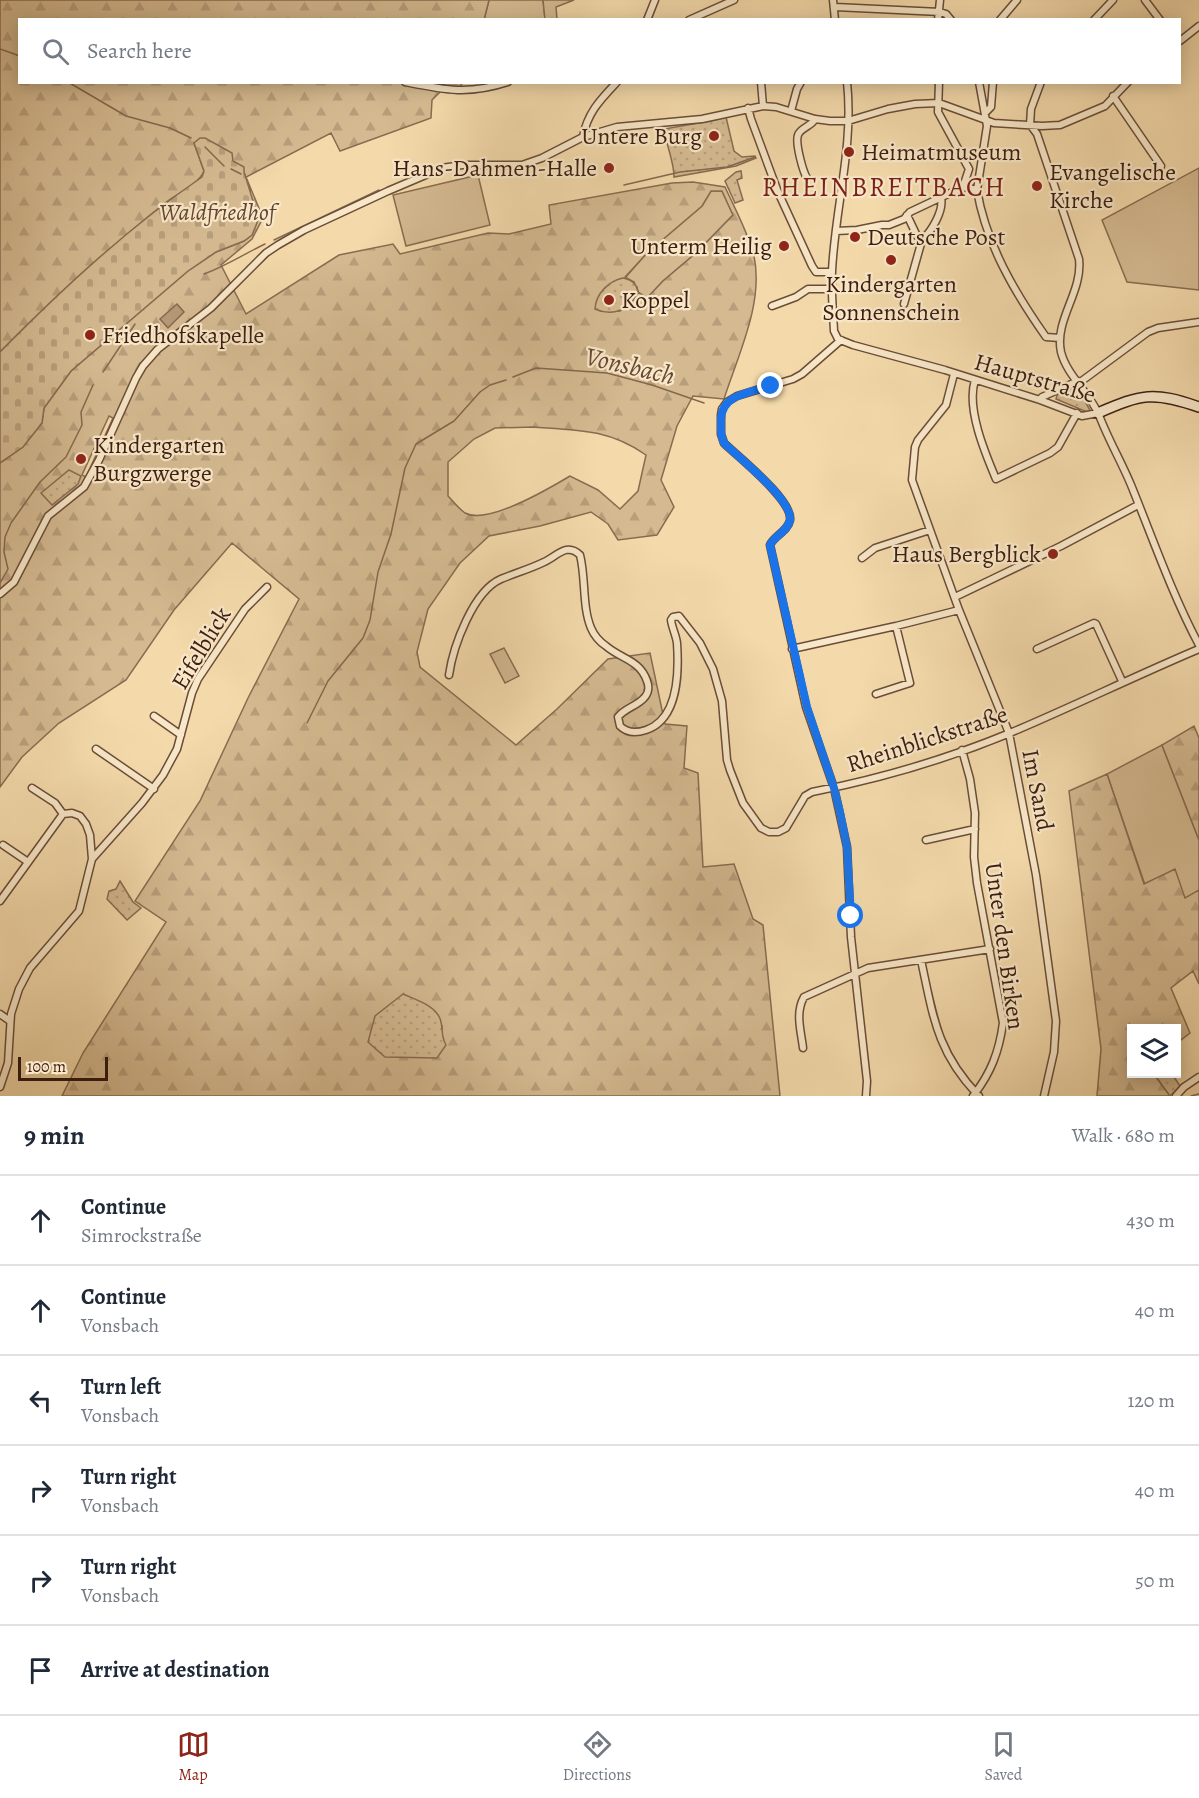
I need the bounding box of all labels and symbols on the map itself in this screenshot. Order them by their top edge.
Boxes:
place label: Untere Burg [581,120,702,152]
marker: Untere Burg [707,129,721,143]
place label: Heimatmuseum [861,136,1022,168]
marker: Heimatmuseum [842,145,856,159]
place label: Hans-Dahmen-Halle [393,152,597,184]
place label: Evangelische Kirche [1049,156,1176,216]
marker: Hans-Dahmen-Halle [602,161,616,175]
district label: RHEINBREITBACH [762,169,1006,205]
marker: Evangelische Kirche [1030,179,1044,193]
park label: Waldfriedhof [159,196,280,228]
place label: Deutsche Post [867,221,1005,253]
place label: Unterm Heilig [631,230,772,262]
marker: Deutsche Post [848,230,862,244]
marker: Unterm Heilig [777,239,791,253]
marker: Kindergarten Sonnenschein [884,253,898,267]
place label: Kindergarten Sonnenschein [822,268,960,328]
place label: Koppel [621,284,689,316]
marker: Koppel [602,293,616,307]
place label: Friedhofskapelle [102,319,264,351]
marker: Friedhofskapelle [83,328,97,342]
water label: Vonsbach [582,339,678,393]
street label: Hauptstraße [971,345,1099,411]
route end [757,372,783,398]
place label: Kindergarten Burgzwerge [93,429,225,489]
marker: Kindergarten Burgzwerge [74,452,88,466]
place label: Haus Bergblick [892,538,1041,570]
marker: Haus Bergblick [1046,547,1060,561]
street label: Eifelblick [164,601,238,695]
street label: Rheinblickstraße [842,698,1012,780]
street label: Im Sand [1014,746,1062,834]
street label: Unter den Birken [977,860,1033,1032]
route start [837,902,863,928]
scale bar [18,1054,108,1082]

